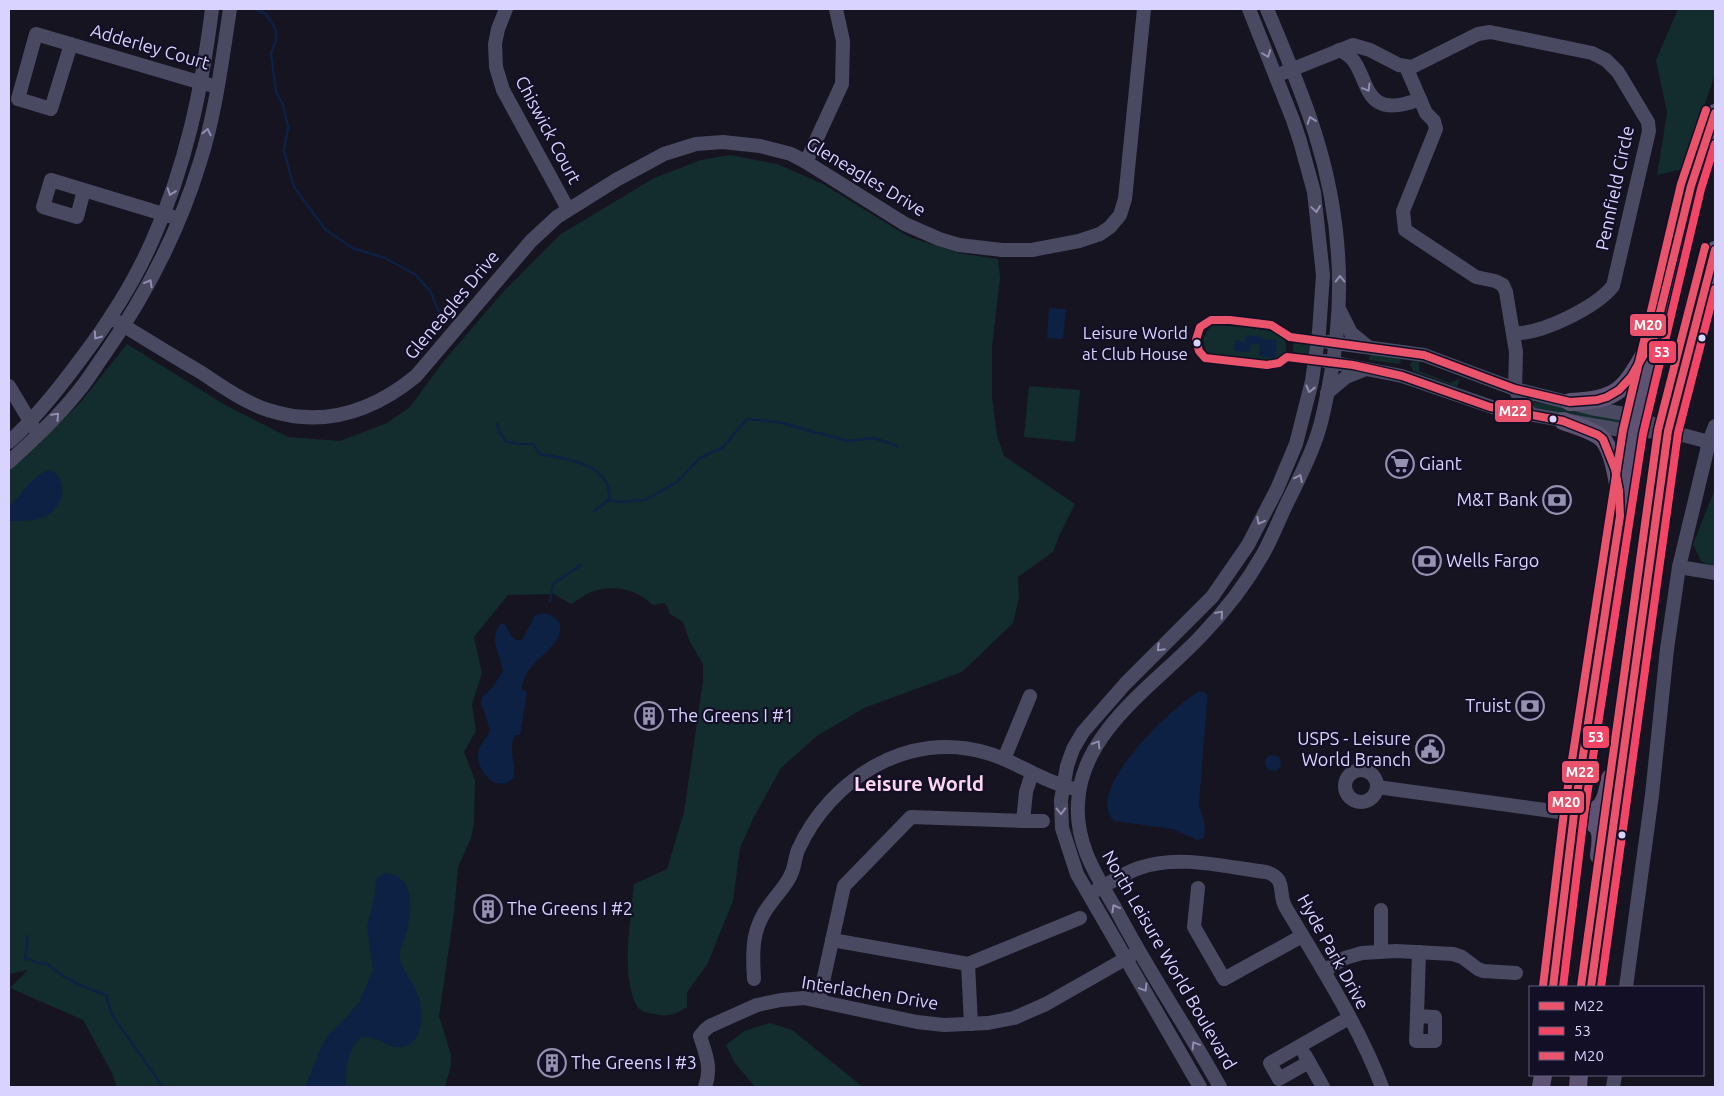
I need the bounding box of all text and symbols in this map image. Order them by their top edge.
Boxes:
street label: Adderley Court [89,20,212,73]
one-way arrow [1261,49,1272,58]
street label: Chiswick Court [512,72,586,187]
one-way arrow [1360,82,1370,91]
one-way arrow [1307,116,1317,125]
street label: Pennfield Circle [1591,124,1637,252]
one-way arrow [201,128,212,137]
street label: Gleneagles Drive [803,133,930,220]
one-way arrow [167,188,177,196]
one-way arrow [1310,205,1321,213]
street label: Gleneagles Drive [400,246,502,363]
one-way arrow [1335,275,1345,282]
one-way arrow [143,280,153,289]
line badge: M20 [1629,313,1667,337]
text: M20 [1634,317,1662,333]
place label: Leisure World at Club House [1082,323,1188,363]
one-way arrow [94,331,103,340]
unlabelled marker [1697,333,1707,343]
marker: Leisure World at Club House [1192,338,1202,348]
line badge: 53 [1648,340,1677,364]
text: 53 [1654,344,1670,360]
one-way arrow [1306,384,1316,392]
line badge: M22 [1494,399,1532,423]
text: M22 [1499,403,1527,419]
one-way arrow [50,413,59,422]
unlabelled marker [1548,414,1558,424]
supermarket icon: Giant [1385,449,1415,479]
place label: Giant [1419,453,1462,473]
one-way arrow [1293,474,1303,483]
bank icon: M&T Bank [1542,485,1572,515]
place label: M&T Bank [1456,489,1538,509]
one-way arrow [1256,516,1266,525]
bank icon: Wells Fargo [1412,546,1442,576]
place label: Wells Fargo [1446,550,1539,570]
one-way arrow [1215,610,1224,619]
one-way arrow [1157,643,1166,652]
bank icon: Truist [1515,691,1545,721]
place label: Truist [1465,695,1511,715]
building icon: The Greens I #1 [634,701,664,731]
place label: The Greens I #1 [668,705,794,725]
line badge: 53 [1582,725,1610,749]
place label: USPS - Leisure World Branch [1297,728,1411,769]
text: 53 [1588,729,1604,745]
public building icon: USPS - Leisure World Branch [1415,734,1445,764]
one-way arrow [1091,741,1100,750]
line badge: M22 [1561,760,1600,784]
text: M22 [1566,764,1594,780]
district label: Leisure World [854,772,984,795]
line badge: M20 [1547,790,1585,814]
text: M20 [1552,794,1580,810]
one-way arrow [1056,808,1066,816]
unlabelled marker [1617,830,1627,840]
street label: North Leisure World Boulevard [1099,846,1241,1073]
street label: Hyde Park Drive [1294,891,1374,1012]
building icon: The Greens I #2 [473,894,503,924]
place label: The Greens I #2 [507,898,633,918]
one-way arrow [1111,904,1121,913]
street label: Interlachen Drive [800,971,940,1013]
one-way arrow [1137,983,1147,992]
legend [1529,986,1704,1076]
text: M22 [1574,997,1604,1014]
text: 53 [1574,1022,1591,1039]
one-way arrow [1192,1042,1202,1051]
text: M20 [1574,1047,1604,1064]
building icon: The Greens I #3 [537,1048,567,1078]
place label: The Greens I #3 [571,1052,697,1072]

